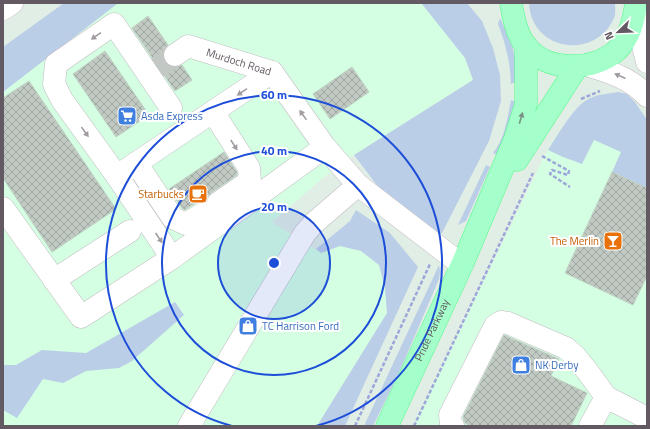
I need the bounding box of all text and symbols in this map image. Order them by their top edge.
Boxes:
north arrow [598,12,638,52]
text: N [600,29,618,43]
one-way arrow [91,32,102,40]
street label: Murdoch Road [204,44,274,79]
one-way arrow [614,73,625,79]
text: 60 m [261,85,287,104]
one-way arrow [237,88,248,96]
supermarket icon: Asda Express [116,105,138,127]
place label: Asda Express [141,108,203,124]
one-way arrow [299,110,307,121]
one-way arrow [518,112,524,124]
one-way arrow [81,126,89,137]
one-way arrow [230,139,238,150]
text: 40 m [261,141,287,160]
cafe icon: Starbucks [187,183,209,205]
place label: Starbucks [138,186,184,202]
text: 20 m [261,197,287,216]
bar icon: The Merlin [602,230,624,252]
one-way arrow [155,233,163,243]
place label: The Merlin [550,233,599,249]
centre of rings [267,256,281,270]
street label: Pride Parkway [410,296,453,364]
shop icon: TC Harrison Ford [237,315,259,337]
place label: TC Harrison Ford [262,318,339,334]
shop icon: NK Derby [510,354,532,376]
place label: NK Derby [535,357,579,373]

